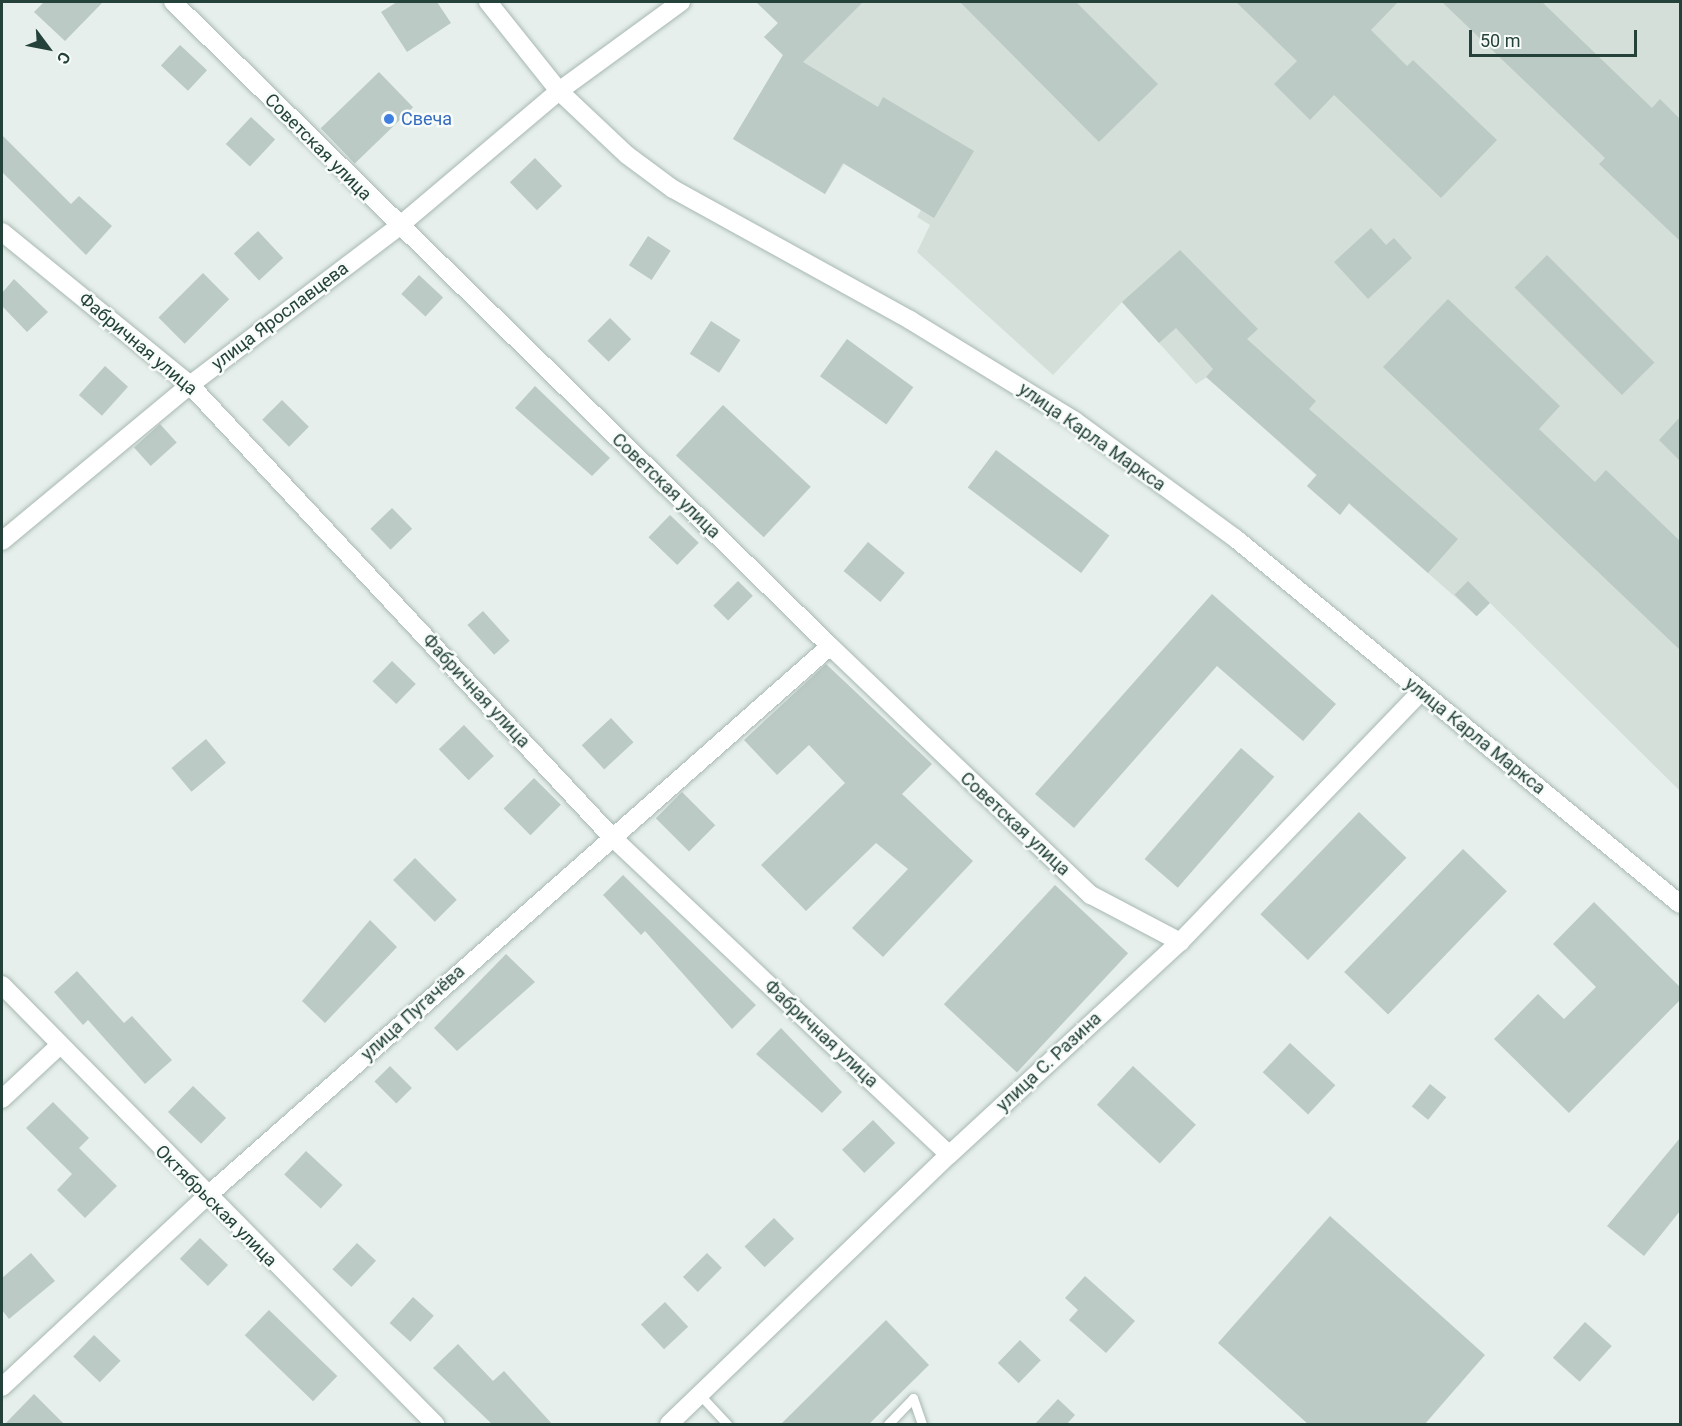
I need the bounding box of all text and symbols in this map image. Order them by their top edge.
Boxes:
north arrow [18,18,78,78]
scale bar [1472,18,1640,56]
text: 50 m [1480,30,1520,51]
text: С [53,48,75,67]
street label: Советская улица [260,89,376,205]
place label: Свеча [401,108,452,130]
marker: Свеча [382,112,396,126]
street label: улица Ярославцева [207,257,353,375]
street label: Фабричная улица [74,288,202,400]
street label: улица Карла Маркса [1014,378,1170,496]
street label: Советская улица [607,429,725,543]
street label: Фабричная улица [418,630,534,752]
street label: улица Карла Маркса [1400,673,1550,799]
street label: Советская улица [956,768,1074,880]
street label: улица Пугачёва [357,961,469,1065]
street label: Фабричная улица [760,976,882,1092]
street label: улица С. Разина [992,1008,1106,1116]
street label: Октябрьская улица [151,1141,281,1271]

